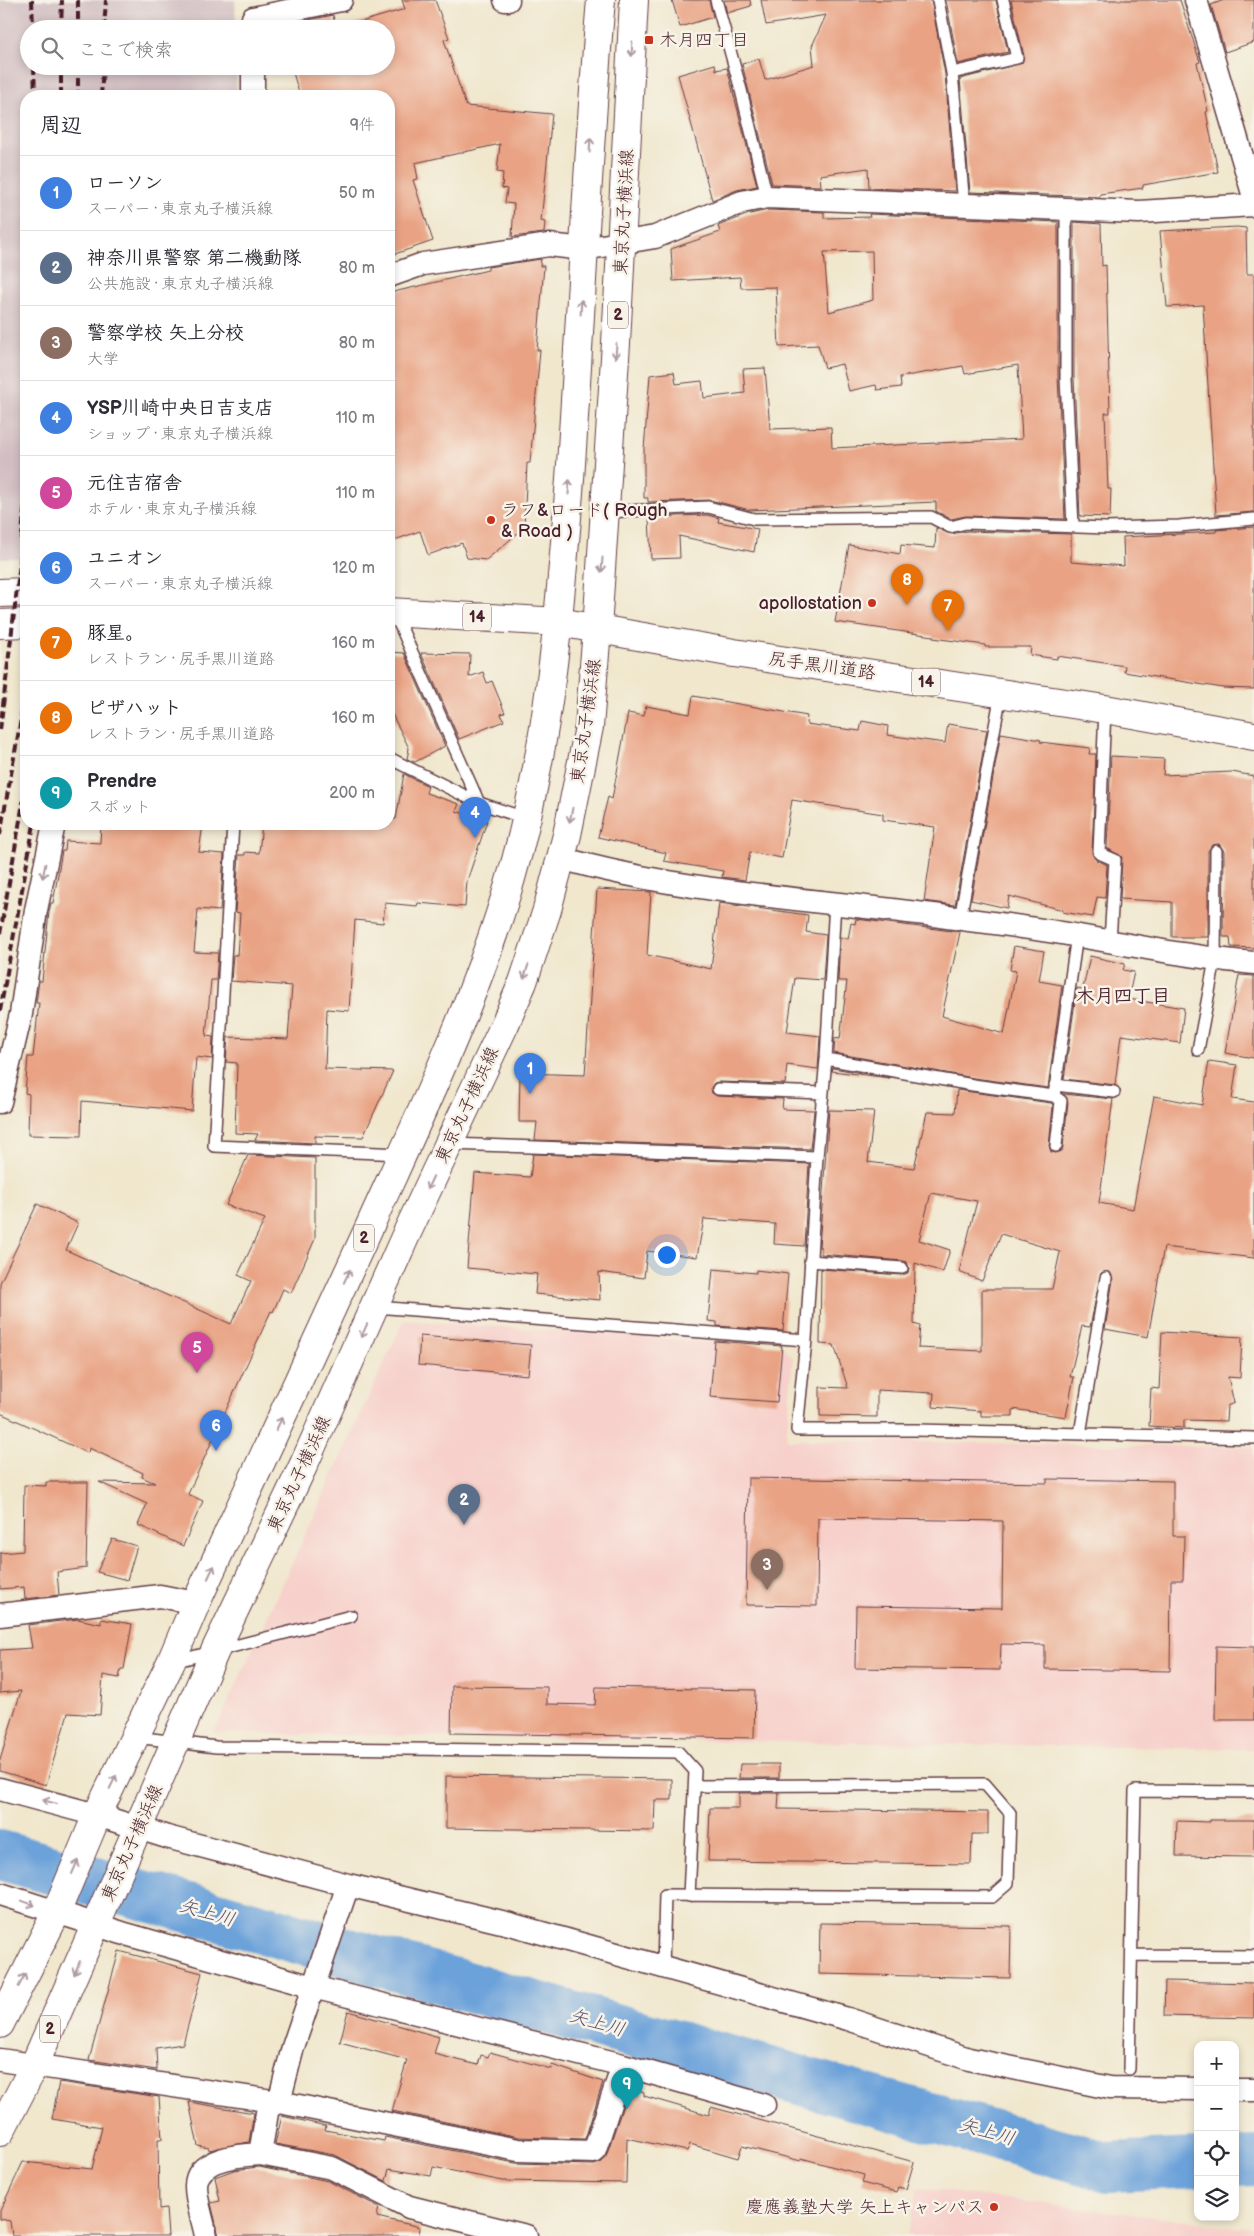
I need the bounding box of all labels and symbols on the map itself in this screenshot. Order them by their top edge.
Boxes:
place label: 木月四丁目 [659,30,749,51]
marker: 木月四丁目 [643,34,655,46]
one-way arrow [627,40,636,56]
one-way arrow [585,137,594,153]
street label: 東京丸子横浜線 [610,149,638,275]
one-way arrow [576,299,585,315]
road number: 2 [608,302,628,328]
one-way arrow [611,343,620,359]
one-way arrow [564,479,574,495]
place label: ラフ&ロード( Rough & Road ) [501,500,668,542]
marker: ラフ&ロード( Rough & Road ) [485,514,497,526]
one-way arrow [597,557,607,573]
pin: 8 [891,564,923,605]
pin: 7 [932,590,964,631]
place label: apollostation [759,593,862,614]
marker: apollostation [866,597,878,609]
road number: 14 [463,604,491,630]
street label: 尻手黒川道路 [767,648,877,684]
street label: 東京丸子横浜線 [567,657,605,785]
road number: 14 [912,669,940,696]
pin: 4 [459,797,491,838]
one-way arrow [566,807,576,823]
one-way arrow [38,863,48,879]
one-way arrow [521,963,531,979]
district label: 木月四丁目 [1075,985,1171,1008]
street label: 東京丸子横浜線 [431,1043,503,1167]
pin: 1 [514,1053,546,1094]
one-way arrow [425,1175,434,1190]
road number: 2 [354,1224,374,1252]
your location [654,1242,680,1268]
one-way arrow [342,1269,352,1284]
one-way arrow [358,1323,368,1338]
pin: 5 [181,1332,213,1373]
pin: 6 [200,1410,232,1451]
street label: 東京丸子横浜線 [263,1412,335,1536]
one-way arrow [274,1417,284,1432]
pin: 2 [448,1484,480,1525]
pin: 3 [751,1549,783,1590]
one-way arrow [206,1564,216,1579]
one-way arrow [109,1775,118,1790]
street label: 東京丸子横浜線 [97,1781,167,1905]
one-way arrow [42,1797,58,1807]
one-way arrow [71,1860,81,1875]
water label: 矢上川 [176,1894,238,1932]
one-way arrow [20,1899,35,1908]
one-way arrow [71,1960,81,1975]
one-way arrow [17,1973,27,1988]
water label: 矢上川 [566,2004,628,2042]
road number: 2 [40,2016,60,2042]
pin: 9 [611,2068,643,2109]
water label: 矢上川 [956,2113,1018,2151]
place label: 慶應義塾大学 矢上キャンパス [746,2197,984,2218]
marker: 慶應義塾大学 矢上キャンパス [988,2201,1000,2213]

